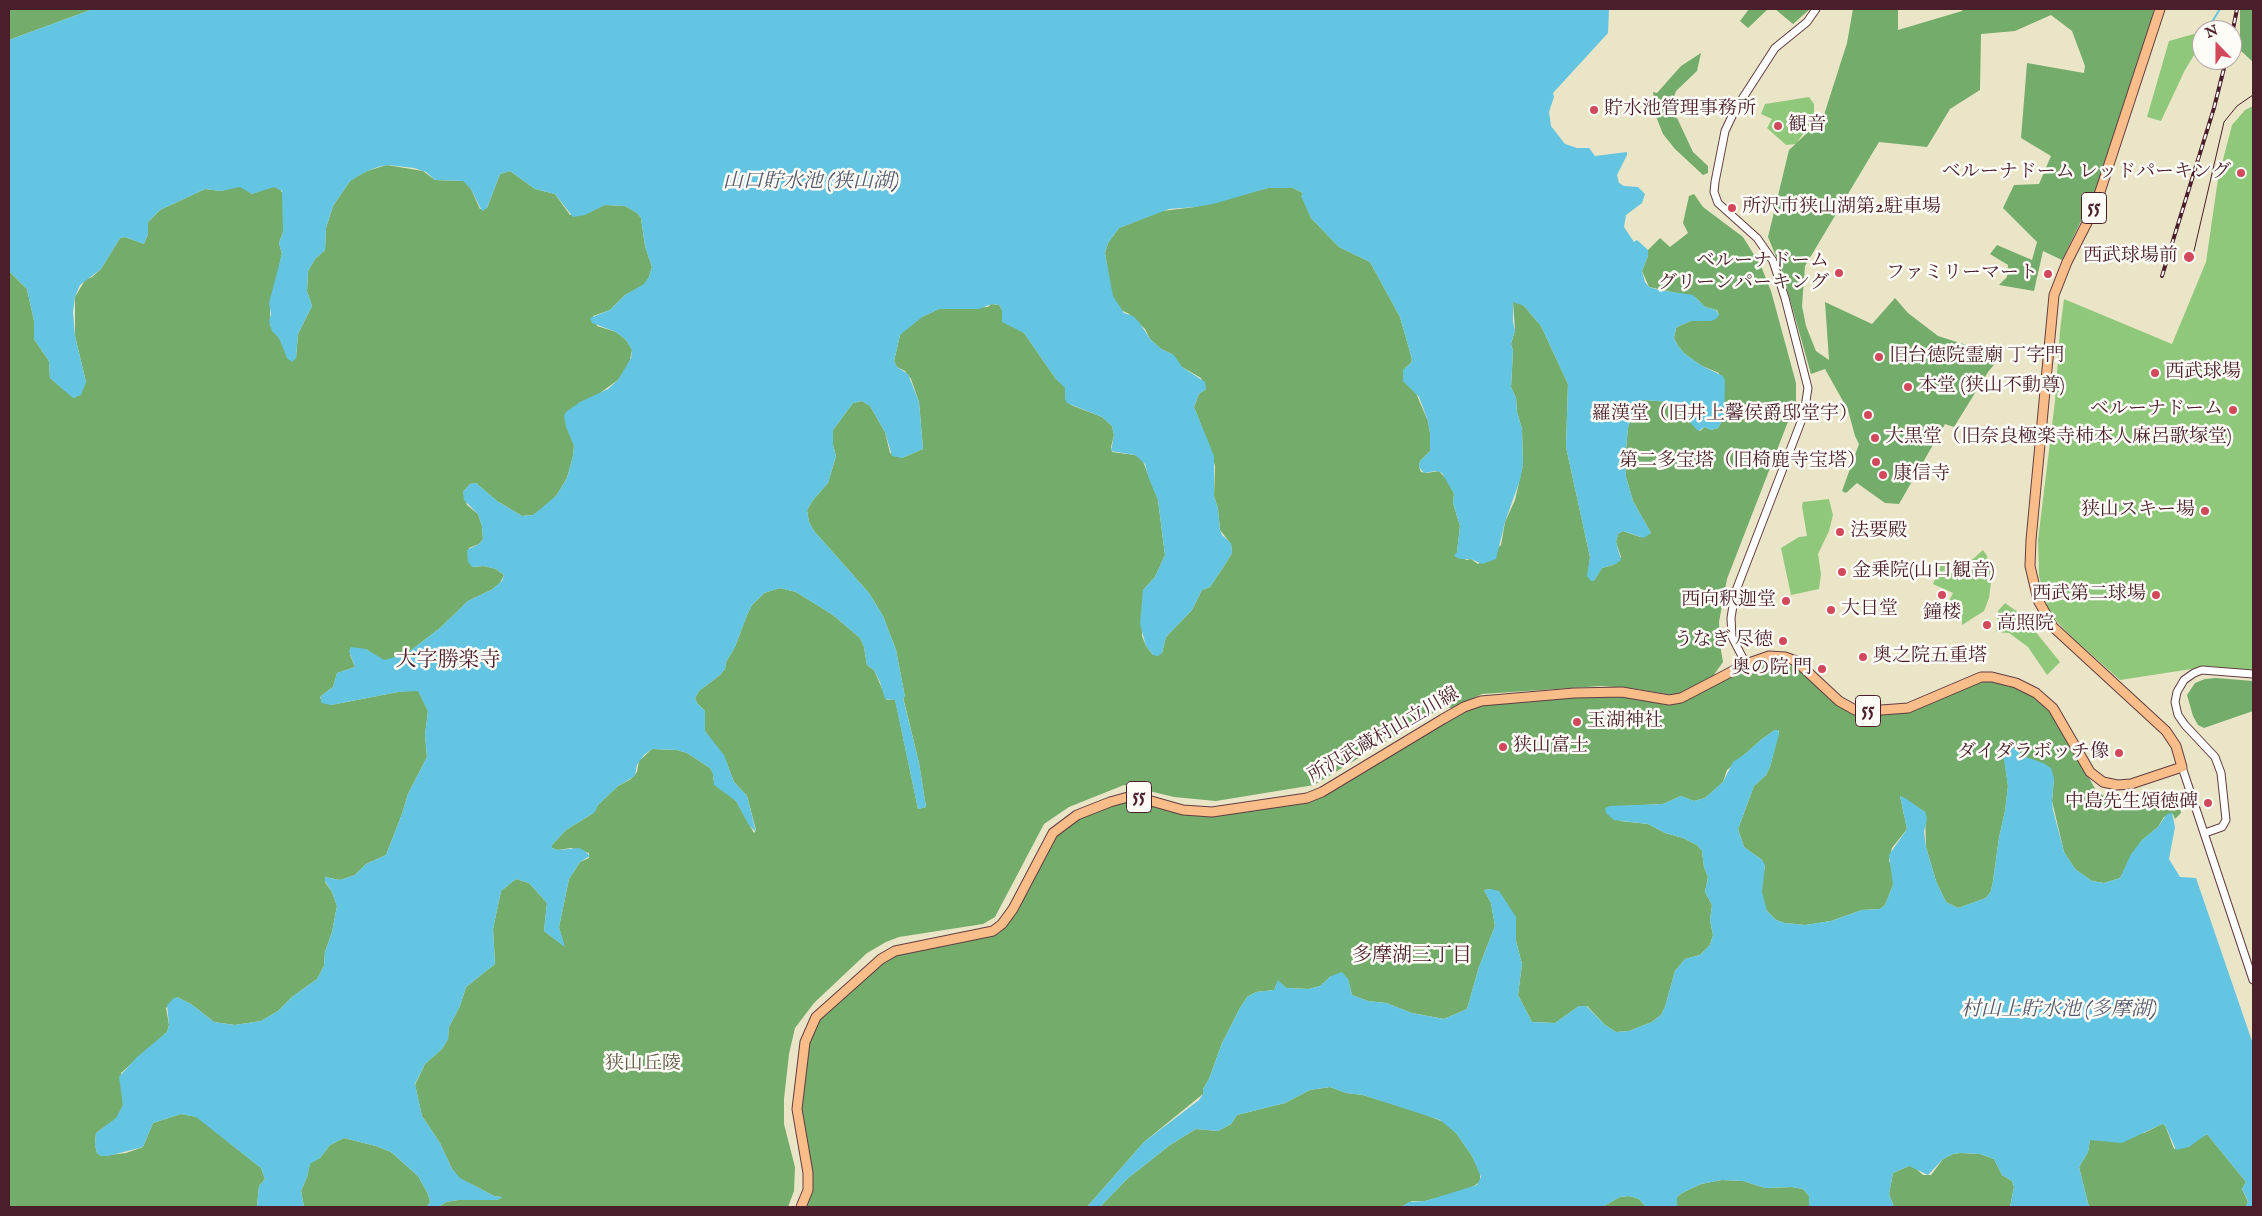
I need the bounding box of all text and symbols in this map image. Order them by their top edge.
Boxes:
north arrow [2192,20,2242,70]
text: N [2203,21,2221,43]
place label: 貯水池管理事務所 [1604,99,1756,121]
marker: 貯水池管理事務所 [1588,104,1600,116]
place label: 観音 [1788,115,1826,137]
marker: 観音 [1772,120,1784,132]
place label: ベルーナドーム レッドパーキング [1942,162,2231,184]
marker: ベルーナドーム レッドパーキング [2235,167,2247,179]
water label: 山口貯水池 (狭山湖) [723,171,899,195]
road number: 55 [2082,192,2106,224]
place label: 所沢市狭山湖第2駐車場 [1742,197,1941,219]
marker: 所沢市狭山湖第2駐車場 [1726,202,1738,214]
place label: 西武球場前 [2083,246,2178,268]
marker: 西武球場前 [2182,250,2196,264]
place label: ベルーナドーム グリーンパーキング [1658,251,1829,295]
place label: ファミリーマート [1886,263,2038,285]
marker: ベルーナドーム グリーンパーキング [1833,267,1845,279]
marker: ファミリーマート [2042,268,2054,280]
place label: 旧台徳院霊廟 丁字門 [1889,346,2064,368]
marker: 旧台徳院霊廟 丁字門 [1873,351,1885,363]
place label: 西武球場 [2165,362,2241,384]
marker: 西武球場 [2149,367,2161,379]
place label: 本堂 (狭山不動尊) [1918,376,2065,398]
marker: 本堂 (狭山不動尊) [1902,381,1914,393]
place label: ベルーナドーム [2090,399,2223,421]
place label: 羅漢堂（旧井上馨侯爵邸堂宇） [1592,404,1858,426]
marker: ベルーナドーム [2227,404,2239,416]
marker: 羅漢堂（旧井上馨侯爵邸堂宇） [1862,409,1874,421]
place label: 大黒堂（旧奈良極楽寺柿本人麻呂歌塚堂) [1885,427,2232,449]
marker: 大黒堂（旧奈良極楽寺柿本人麻呂歌塚堂) [1869,432,1881,444]
place label: 第二多宝塔（旧椅鹿寺宝塔） [1619,451,1866,473]
marker: 第二多宝塔（旧椅鹿寺宝塔） [1870,456,1882,468]
place label: 康信寺 [1893,464,1950,486]
marker: 康信寺 [1877,469,1889,481]
place label: 狭山スキー場 [2081,500,2195,522]
marker: 狭山スキー場 [2199,505,2211,517]
place label: 法要殿 [1850,521,1907,543]
marker: 法要殿 [1834,526,1846,538]
place label: 金乗院(山口観音) [1852,561,1995,583]
marker: 金乗院(山口観音) [1836,566,1848,578]
place label: 西武第二球場 [2032,584,2146,606]
marker: 鐘楼 [1936,589,1948,601]
marker: 西武第二球場 [2150,589,2162,601]
place label: 西向釈迦堂 [1681,590,1776,612]
marker: 西向釈迦堂 [1780,595,1792,607]
place label: 大日堂 [1841,599,1898,621]
place label: 鐘楼 [1923,603,1961,625]
marker: 大日堂 [1825,604,1837,616]
place label: 高照院 [1997,614,2054,636]
marker: 高照院 [1981,619,1993,631]
place label: うなぎ 尽徳 [1674,630,1773,652]
marker: うなぎ 尽徳 [1777,635,1789,647]
place label: 奥之院五重塔 [1873,646,1987,668]
district label: 大字勝楽寺 [396,649,500,675]
marker: 奥之院五重塔 [1857,651,1869,663]
place label: 奥の院 門 [1732,658,1812,680]
marker: 奥の院 門 [1816,663,1828,675]
street label: 所沢武蔵村山立川線 [1304,683,1464,789]
road number: 55 [1856,696,1880,726]
place label: 玉湖神社 [1587,711,1663,733]
marker: 玉湖神社 [1571,716,1583,728]
place label: 狭山富士 [1513,736,1589,758]
marker: 狭山富士 [1497,741,1509,753]
place label: ダイダラボッチ像 [1957,742,2109,764]
marker: ダイダラボッチ像 [2113,747,2125,759]
road number: 55 [1126,782,1152,812]
place label: 中島先生頌徳碑 [2065,792,2198,814]
marker: 中島先生頌徳碑 [2202,797,2214,809]
district label: 多摩湖三丁目 [1352,945,1472,969]
water label: 村山上貯水池 (多摩湖) [1961,999,2157,1023]
park label: 狭山丘陵 [605,1054,681,1076]

